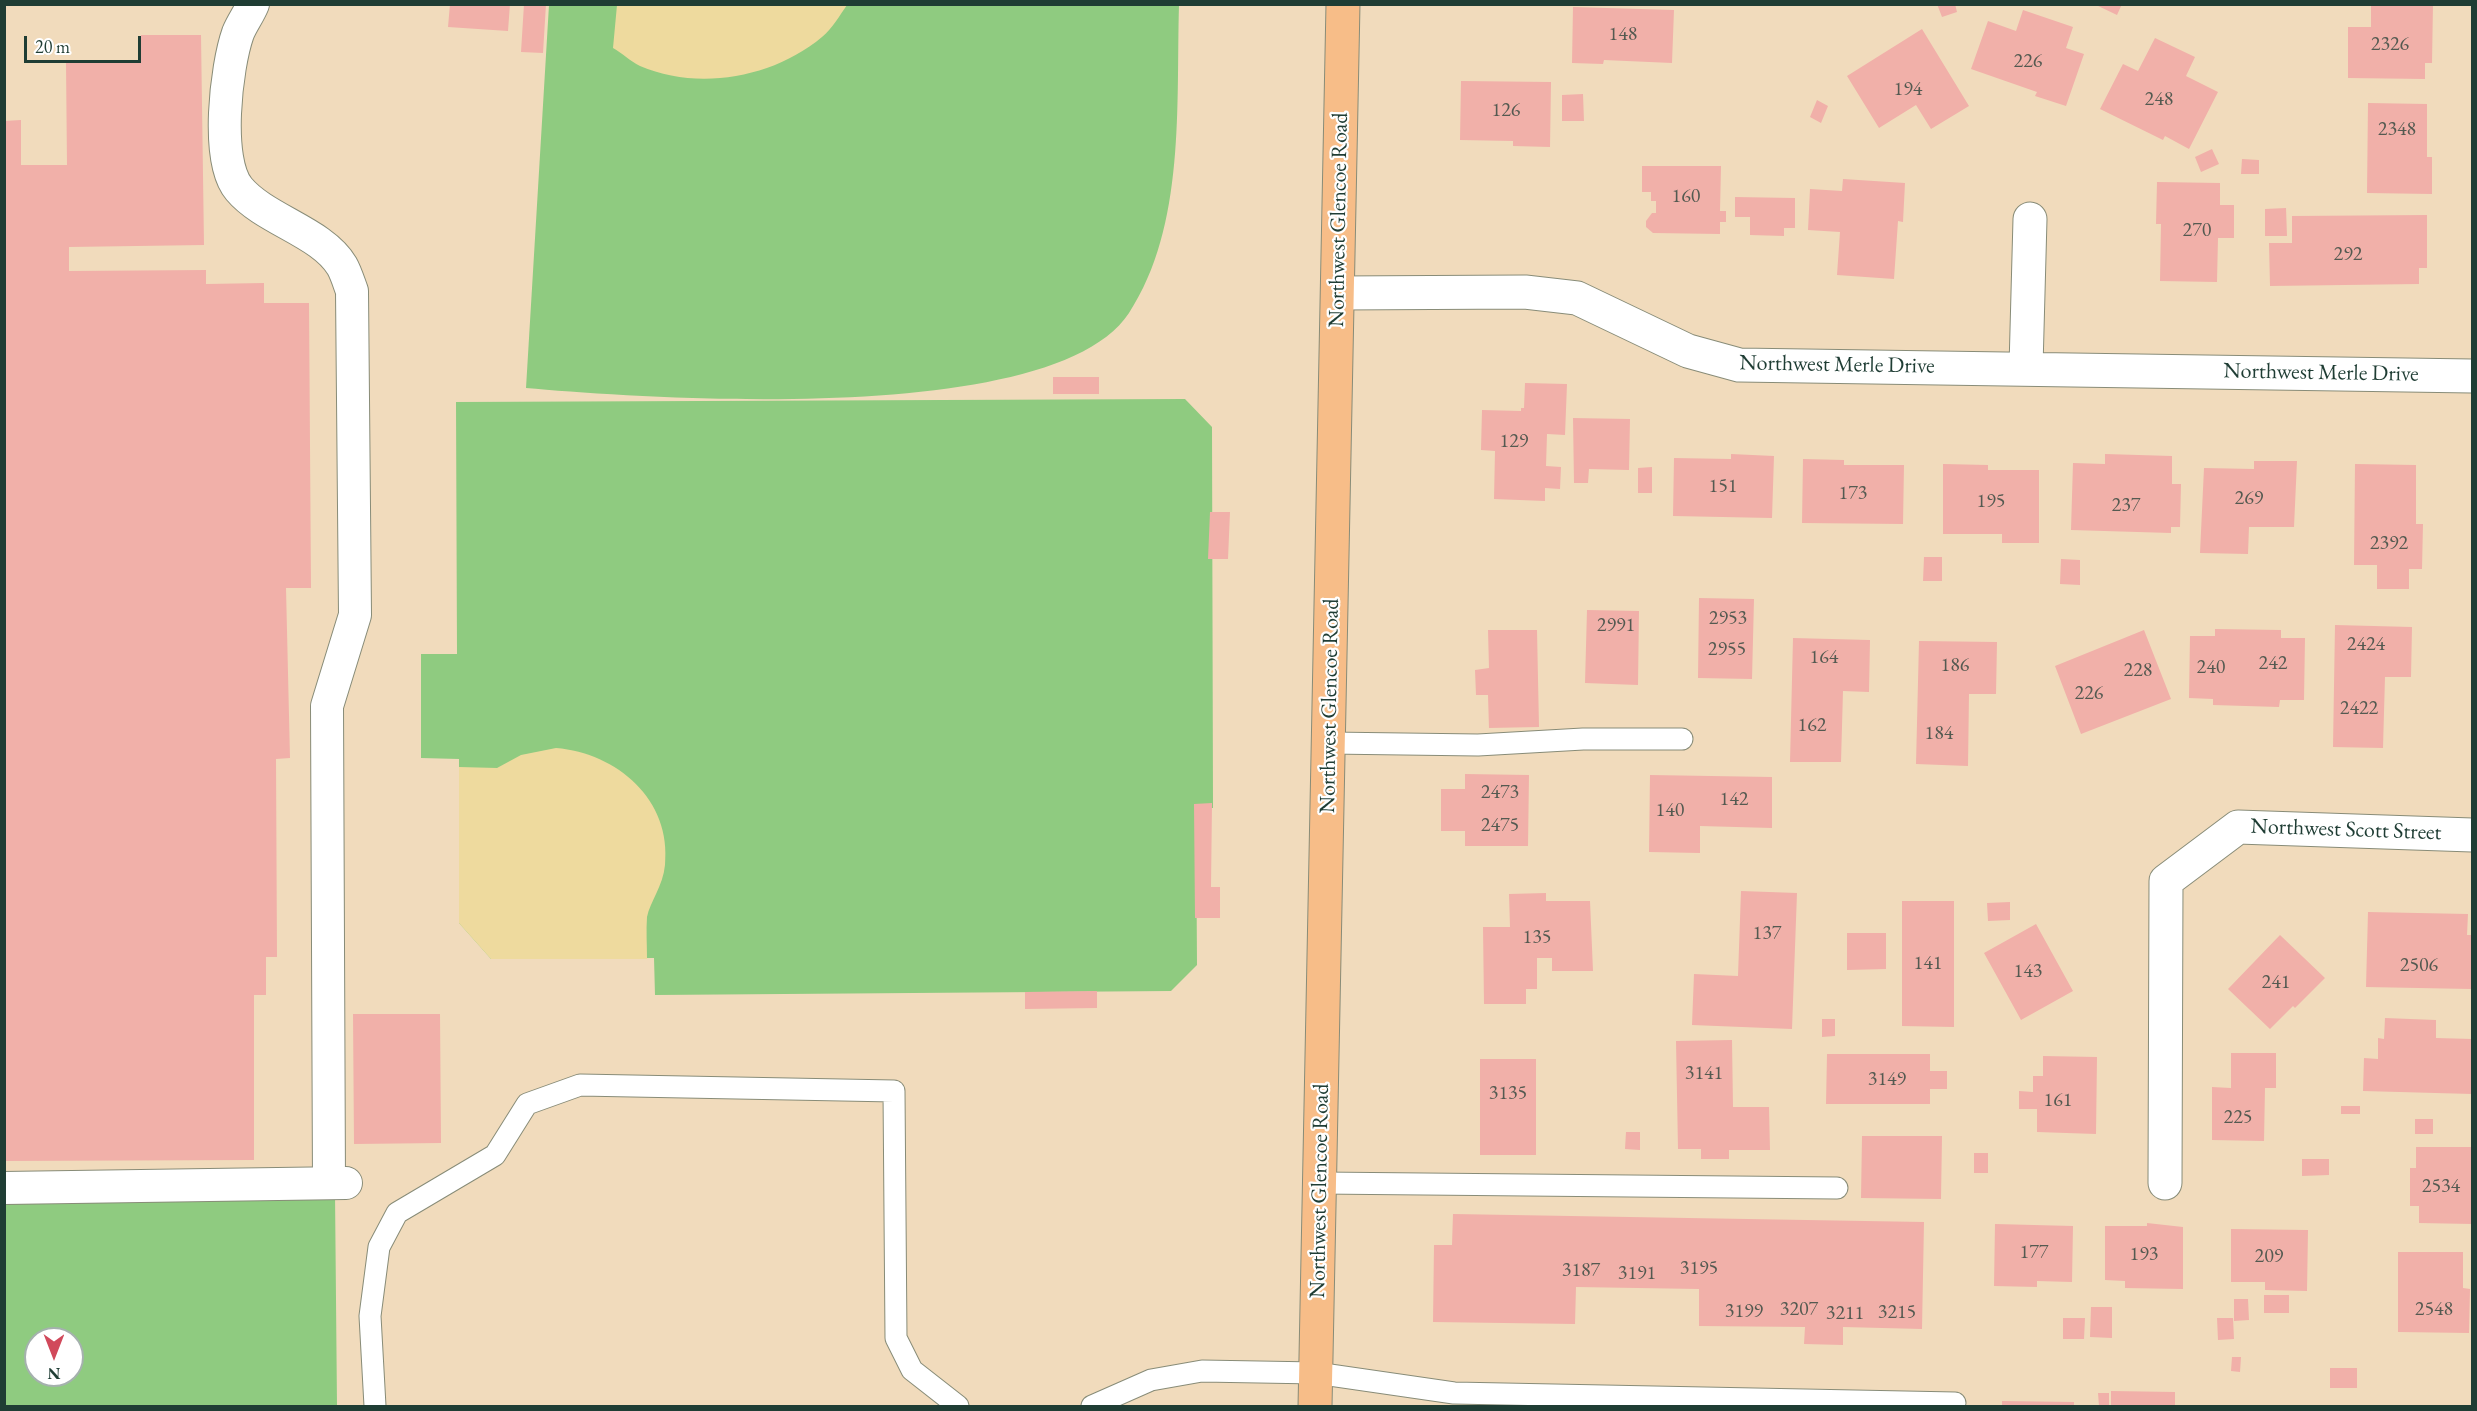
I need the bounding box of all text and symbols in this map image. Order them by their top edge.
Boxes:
house number: 148 [1609,23,1637,47]
scale bar [27,24,144,62]
house number: 2326 [2371,33,2409,57]
text: 20 m [35,35,70,58]
house number: 226 [2014,50,2042,74]
house number: 194 [1894,78,1922,102]
house number: 248 [2145,88,2173,112]
house number: 126 [1492,99,1520,123]
street label: Northwest Glencoe Road [1324,112,1354,328]
house number: 2348 [2378,118,2416,142]
house number: 160 [1672,185,1700,209]
house number: 270 [2183,219,2211,243]
house number: 292 [2334,243,2362,267]
street label: Northwest Merle Drive [1739,350,1935,380]
street label: Northwest Merle Drive [2223,358,2419,388]
house number: 129 [1500,430,1528,454]
house number: 151 [1709,475,1737,499]
house number: 173 [1839,482,1867,506]
house number: 269 [2235,487,2263,511]
house number: 195 [1977,490,2005,514]
house number: 237 [2112,494,2140,518]
house number: 2392 [2370,532,2408,556]
street label: Northwest Glencoe Road [1315,598,1345,814]
house number: 2953 [1709,607,1747,631]
house number: 2991 [1597,614,1635,638]
house number: 2424 [2347,633,2385,657]
house number: 2955 [1708,638,1746,662]
house number: 164 [1810,646,1838,670]
house number: 242 [2259,652,2287,676]
house number: 186 [1941,654,1969,678]
house number: 240 [2197,656,2225,680]
house number: 228 [2124,659,2152,683]
house number: 226 [2075,682,2103,706]
house number: 2422 [2340,697,2378,721]
house number: 162 [1798,714,1826,738]
house number: 184 [1925,722,1953,746]
house number: 2473 [1481,781,1519,805]
house number: 142 [1720,788,1748,812]
house number: 140 [1656,799,1684,823]
street label: Northwest Scott Street [2250,813,2442,847]
house number: 2475 [1481,814,1519,838]
house number: 137 [1753,922,1781,946]
house number: 135 [1523,926,1551,950]
house number: 141 [1914,952,1942,976]
house number: 2506 [2400,954,2438,978]
house number: 143 [2014,960,2042,984]
house number: 241 [2262,971,2290,995]
house number: 3141 [1685,1062,1723,1086]
house number: 3149 [1868,1068,1906,1092]
house number: 3135 [1489,1082,1527,1106]
street label: Northwest Glencoe Road [1305,1083,1335,1299]
house number: 161 [2044,1089,2072,1113]
house number: 225 [2224,1106,2252,1130]
house number: 2534 [2422,1175,2460,1199]
house number: 177 [2020,1241,2048,1265]
house number: 193 [2130,1243,2158,1267]
house number: 209 [2255,1245,2283,1269]
house number: 3195 [1680,1257,1718,1281]
house number: 3187 [1562,1259,1600,1283]
house number: 3191 [1618,1262,1656,1286]
house number: 3207 [1780,1298,1818,1322]
house number: 2548 [2415,1298,2453,1322]
house number: 3199 [1725,1300,1763,1324]
house number: 3215 [1878,1301,1916,1325]
house number: 3211 [1826,1302,1864,1326]
north arrow [24,1327,84,1387]
text: N [48,1363,60,1384]

